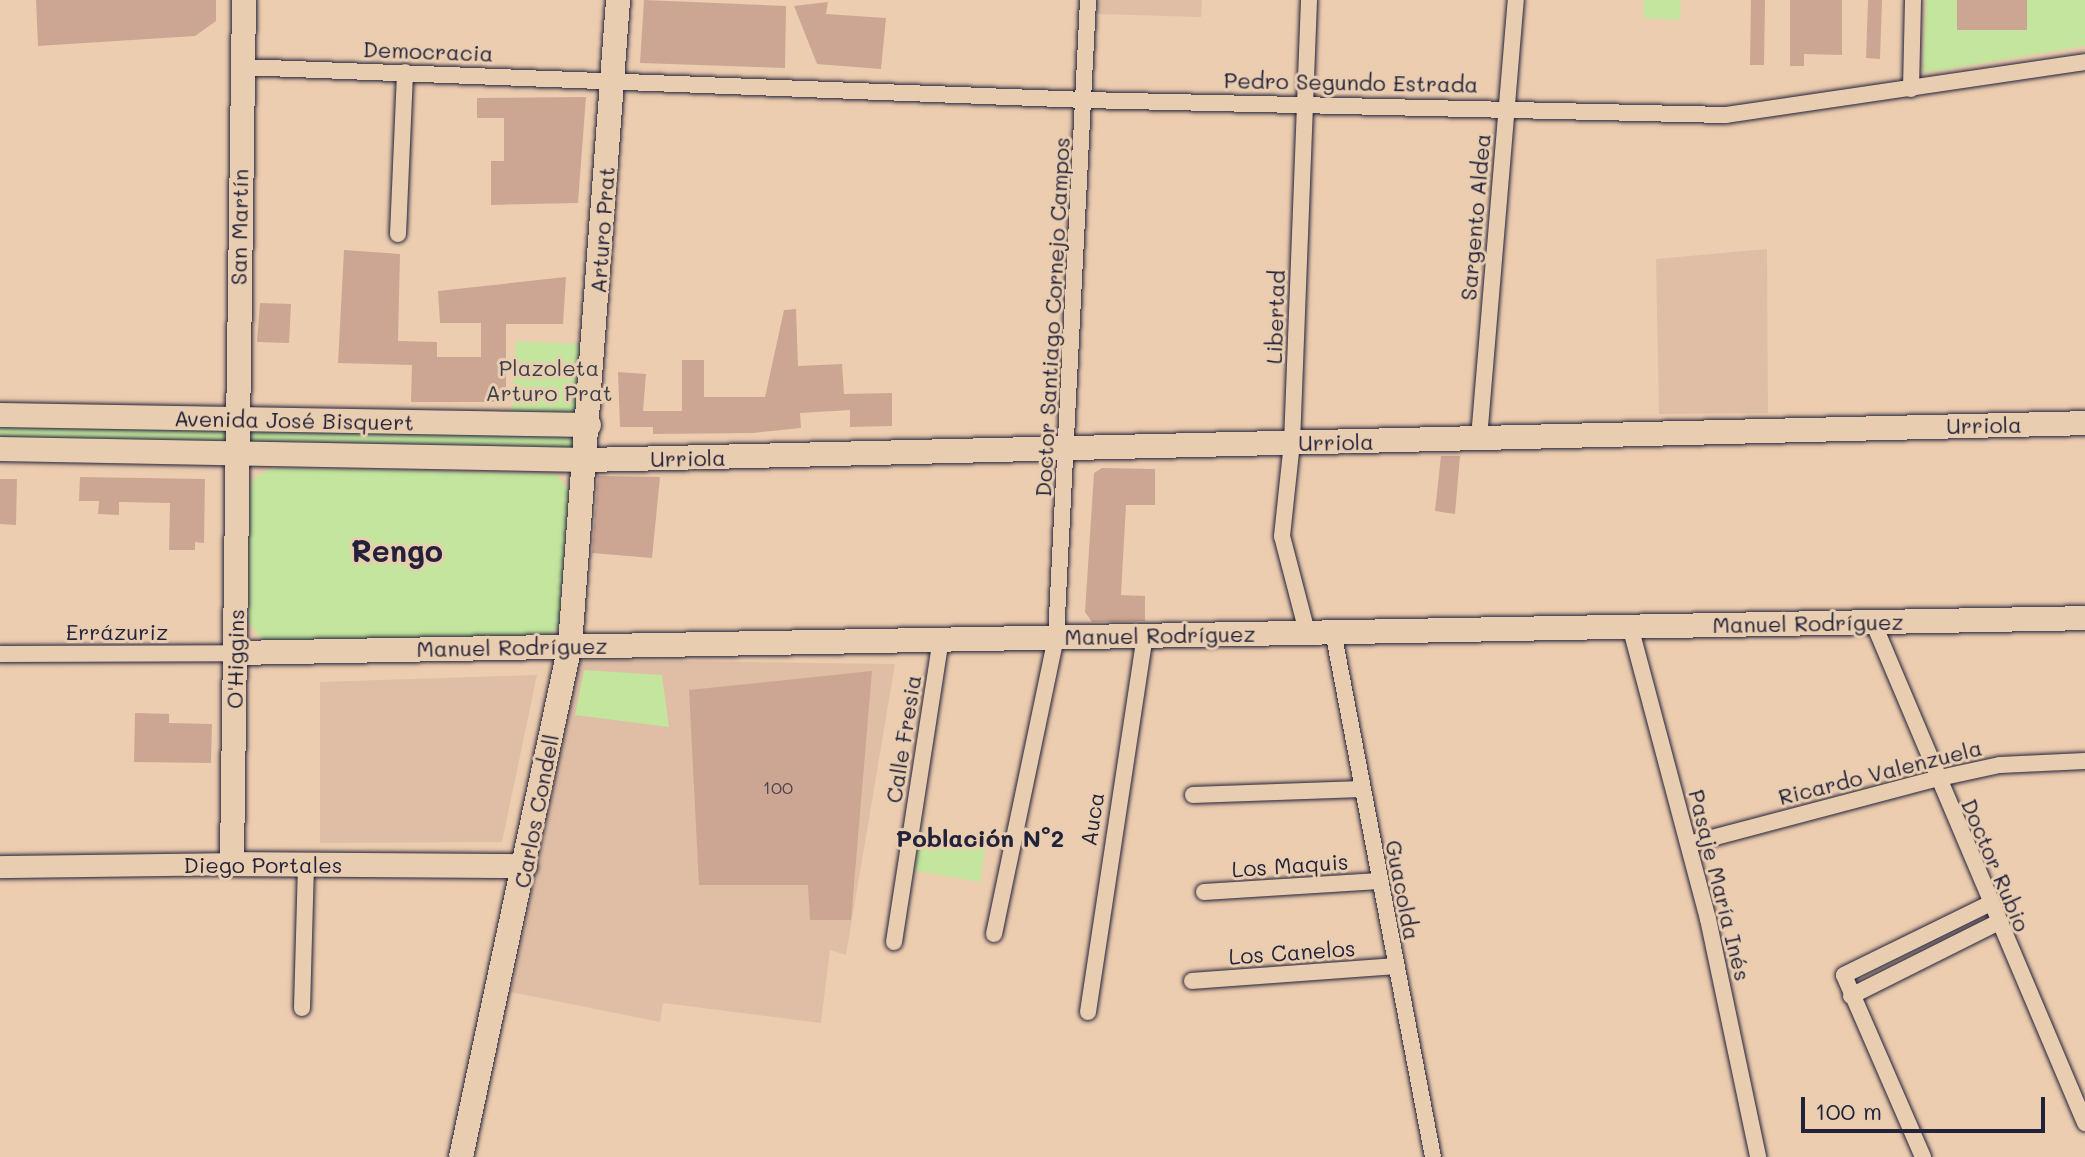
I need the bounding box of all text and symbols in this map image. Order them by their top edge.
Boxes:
street label: Democracia [362,36,494,66]
street label: Pedro Segundo Estrada [1224,67,1478,97]
street label: Sargento Aldea [1455,132,1495,302]
street label: Doctor Santiago Cornejo Campos [1029,136,1075,498]
street label: Arturo Prat [584,166,620,294]
street label: San Martín [225,169,253,285]
street label: Libertad [1260,269,1290,365]
park label: Plazoleta Arturo Prat [486,354,612,406]
street label: Avenida José Bisquert [174,405,414,435]
street label: Urriola [1946,411,2022,439]
street label: Urriola [1298,428,1374,456]
street label: Urriola [650,444,726,472]
district label: Rengo [351,532,443,568]
street label: Manuel Rodríguez [1712,608,1904,638]
street label: O'Higgins [221,609,249,709]
street label: Errázuriz [66,619,168,645]
street label: Manuel Rodríguez [1064,620,1256,650]
street label: Manuel Rodríguez [416,632,608,662]
street label: Calle Fresia [880,673,926,805]
street label: Carlos Condell [508,732,564,890]
street label: Ricardo Valenzuela [1775,734,1985,810]
house number: 100 [763,776,793,798]
street label: Pasaje María Inés [1683,787,1757,983]
street label: Auca [1075,790,1109,848]
street label: Doctor Rubio [1956,795,2036,935]
district label: Población N°2 [896,824,1064,852]
street label: Guacolda [1380,838,1426,942]
street label: Los Maquis [1231,848,1349,882]
street label: Diego Portales [183,852,343,878]
street label: Los Canelos [1228,934,1356,970]
scale bar [1805,1081,2049,1131]
text: 100 m [1815,1095,1882,1126]

